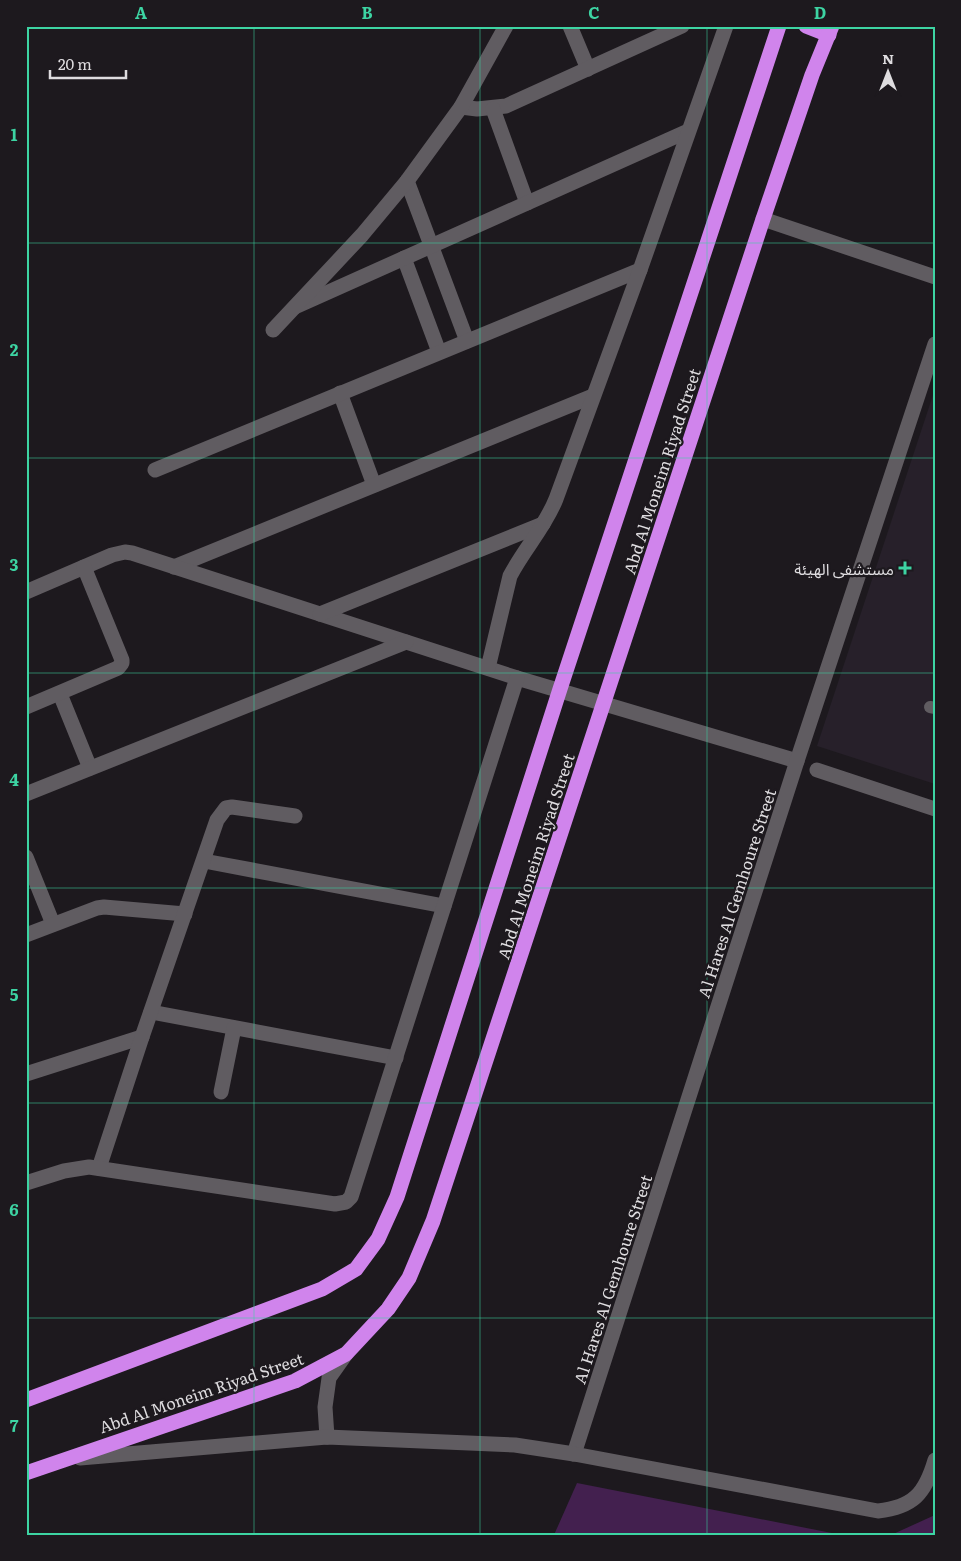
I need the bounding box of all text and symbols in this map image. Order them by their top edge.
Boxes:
text: A [135,0,147,24]
text: B [361,0,373,24]
text: C [588,0,600,24]
text: D [814,0,826,24]
scale bar [50,48,126,80]
north arrow [864,48,914,98]
text: N [882,48,894,68]
text: 20 m [58,52,92,75]
text: 1 [11,122,18,146]
text: 2 [10,337,19,361]
street label: Abd Al Moneim Riyad Street [616,365,706,577]
text: 3 [10,552,19,576]
place label: مستشفى الهيئة [794,556,894,580]
marker: مستشفى الهيئة [898,561,912,575]
street label: Abd Al Moneim Riyad Street [490,750,580,962]
text: 4 [9,767,19,791]
street label: Al Hares Al Gemhoure Street [691,785,781,1001]
text: 5 [10,982,19,1006]
street label: Al Hares Al Gemhoure Street [567,1171,657,1387]
text: 6 [9,1197,19,1221]
street label: Abd Al Moneim Riyad Street [95,1345,307,1438]
text: 7 [10,1413,19,1437]

